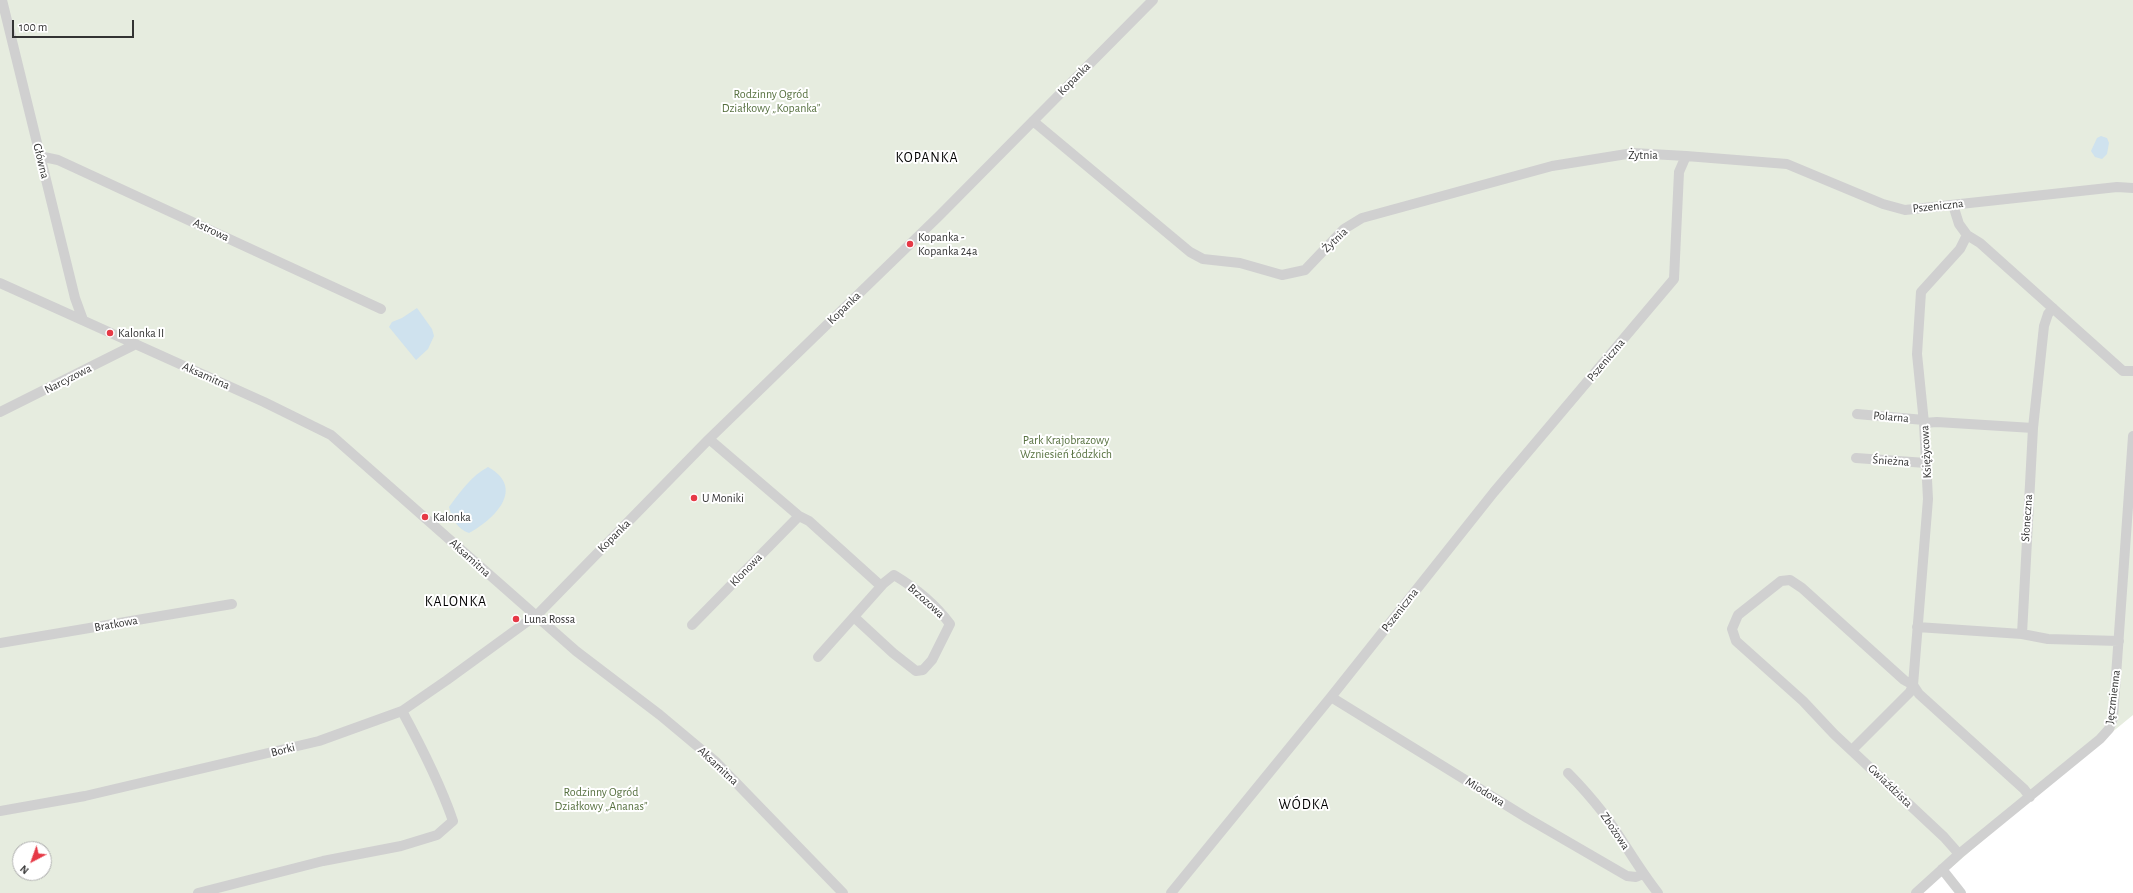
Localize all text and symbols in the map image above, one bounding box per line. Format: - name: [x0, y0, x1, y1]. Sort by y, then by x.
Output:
- scale bar: [14, 12, 136, 38]
- text: 100 m: [19, 21, 47, 33]
- street label: Kopanka: [1055, 60, 1093, 98]
- park label: Rodzinny Ogród Działkowy „Kopanka”: [722, 87, 820, 115]
- street label: Główna: [30, 142, 52, 180]
- street label: Żytnia: [1628, 148, 1658, 162]
- district label: KOPANKA: [895, 150, 959, 166]
- street label: Pszeniczna: [1912, 196, 1964, 216]
- street label: Astrowa: [191, 215, 231, 245]
- street label: Żytnia: [1319, 225, 1351, 255]
- place label: Kopanka - Kopanka 24a: [918, 230, 977, 258]
- marker: Kopanka - Kopanka 24a: [905, 239, 915, 249]
- street label: Kopanka: [824, 289, 864, 327]
- place label: Kalonka II: [118, 326, 164, 340]
- marker: Kalonka II: [105, 328, 115, 338]
- street label: Pszeniczna: [1584, 336, 1628, 384]
- street label: Aksamitna: [180, 359, 232, 393]
- street label: Narcyzowa: [42, 361, 94, 397]
- street label: Polarna: [1873, 408, 1909, 426]
- street label: Księżycowa: [1917, 425, 1935, 479]
- park label: Park Krajobrazowy Wzniesień Łódzkich: [1020, 433, 1112, 461]
- street label: Śnieżna: [1872, 453, 1910, 469]
- place label: U Moniki: [702, 491, 744, 505]
- marker: U Moniki: [689, 493, 699, 503]
- street label: Słoneczna: [2018, 494, 2036, 542]
- place label: Kalonka: [433, 510, 471, 524]
- marker: Kalonka: [420, 512, 430, 522]
- street label: Kopanka: [595, 517, 633, 555]
- street label: Aksamitna: [446, 536, 494, 580]
- street label: Klonowa: [727, 550, 765, 590]
- street label: Brzozowa: [905, 581, 947, 621]
- street label: Pszeniczna: [1379, 585, 1421, 635]
- district label: KALONKA: [425, 594, 487, 610]
- place label: Luna Rossa: [524, 612, 575, 626]
- street label: Bratkowa: [93, 613, 139, 635]
- marker: Luna Rossa: [511, 614, 521, 624]
- street label: Jęczmienna: [2103, 669, 2123, 725]
- street label: Borki: [269, 740, 297, 760]
- street label: Aksamitna: [695, 744, 741, 788]
- street label: Gwiaździsta: [1865, 761, 1915, 811]
- street label: Miodowa: [1463, 774, 1507, 810]
- park label: Rodzinny Ogród Działkowy „Ananas”: [555, 785, 647, 813]
- district label: WÓDKA: [1279, 797, 1329, 813]
- street label: Zbożowa: [1597, 809, 1633, 853]
- north arrow: [12, 841, 52, 881]
- text: N: [18, 863, 31, 876]

